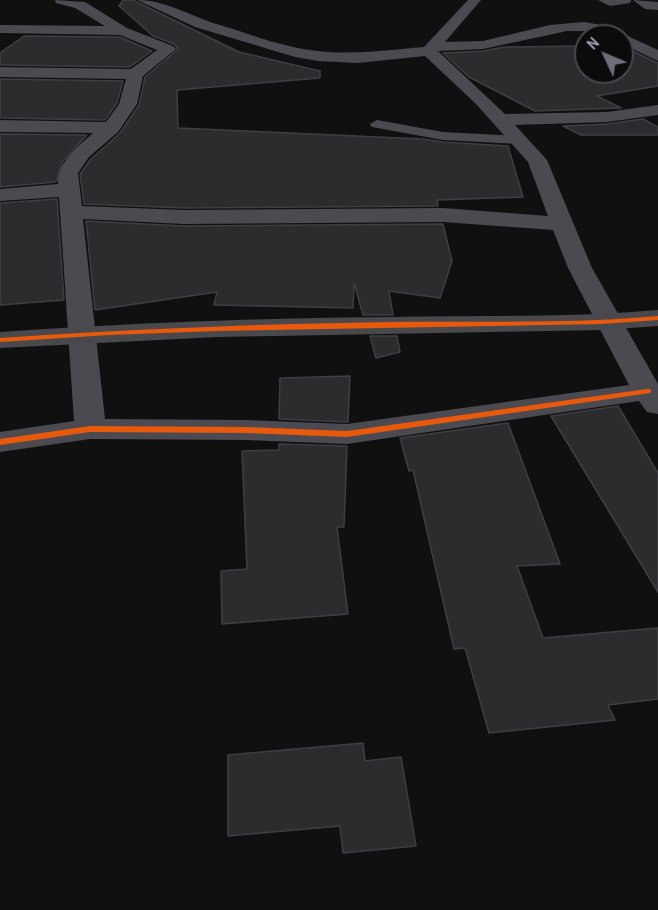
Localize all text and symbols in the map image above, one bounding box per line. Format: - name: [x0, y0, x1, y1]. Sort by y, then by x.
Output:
- north arrow: [574, 24, 634, 84]
- text: N: [581, 32, 604, 54]

